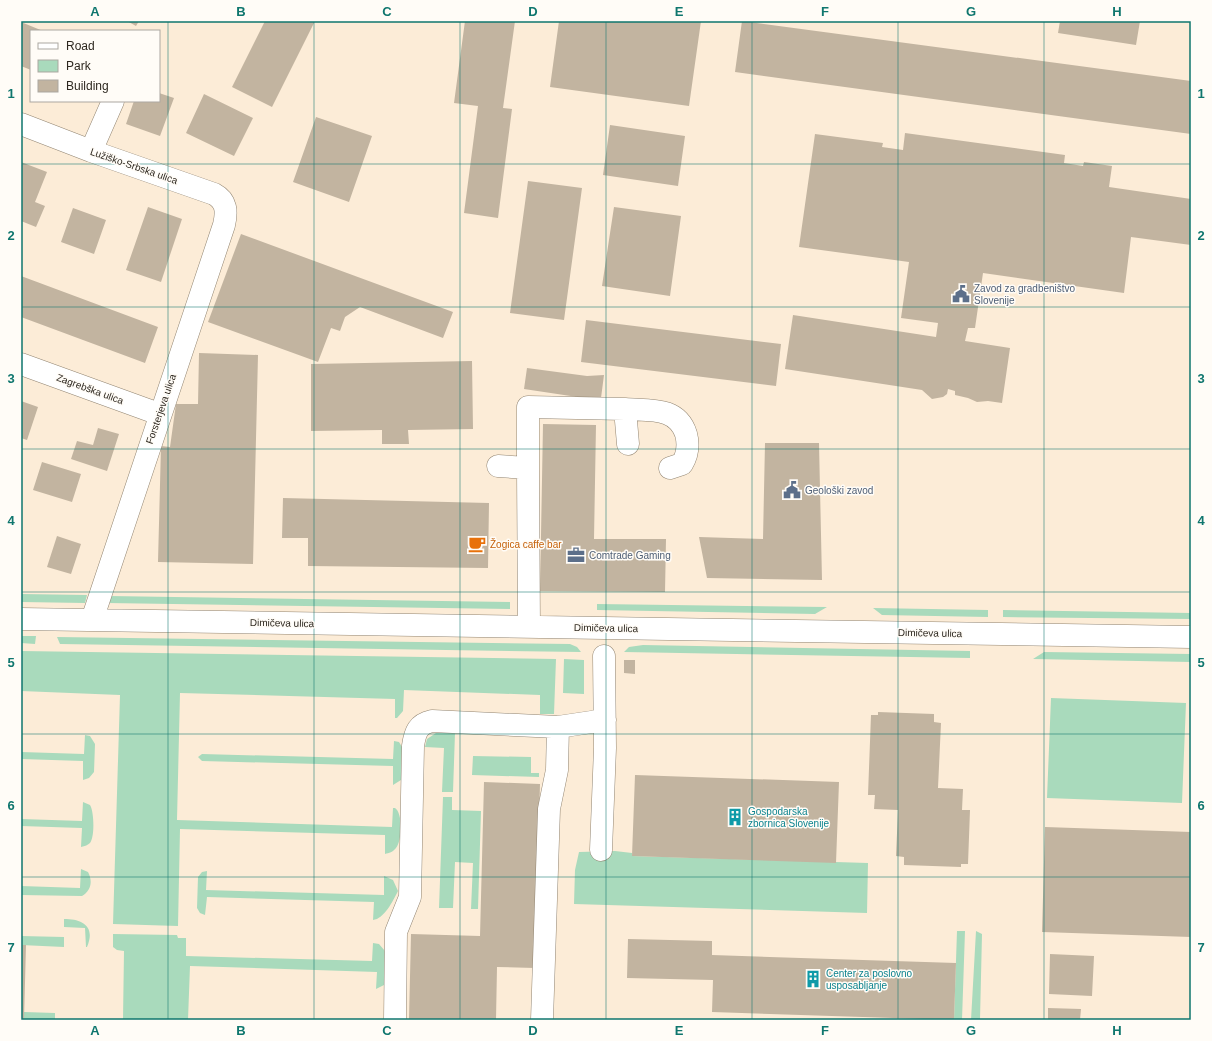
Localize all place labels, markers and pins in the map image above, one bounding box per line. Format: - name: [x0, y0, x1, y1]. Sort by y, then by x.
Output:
- place label: Zavod za gradbeništvo Slovenije: [974, 283, 1076, 306]
- public building icon: Zavod za gradbeništvo Slovenije: [951, 284, 971, 304]
- public building icon: Geološki zavod: [782, 480, 802, 500]
- place label: Geološki zavod: [805, 485, 873, 496]
- cafe icon: Žogica caffe bar: [467, 534, 487, 554]
- place label: Žogica caffe bar: [490, 538, 562, 550]
- office icon: Comtrade Gaming: [566, 545, 586, 565]
- place label: Comtrade Gaming: [589, 550, 671, 561]
- place label: Gospodarska zbornica Slovenije: [748, 806, 830, 829]
- building icon: Gospodarska zbornica Slovenije: [725, 807, 745, 827]
- place label: Center za poslovno usposabljanje: [826, 968, 913, 991]
- building icon: Center za poslovno usposabljanje: [803, 969, 823, 989]

